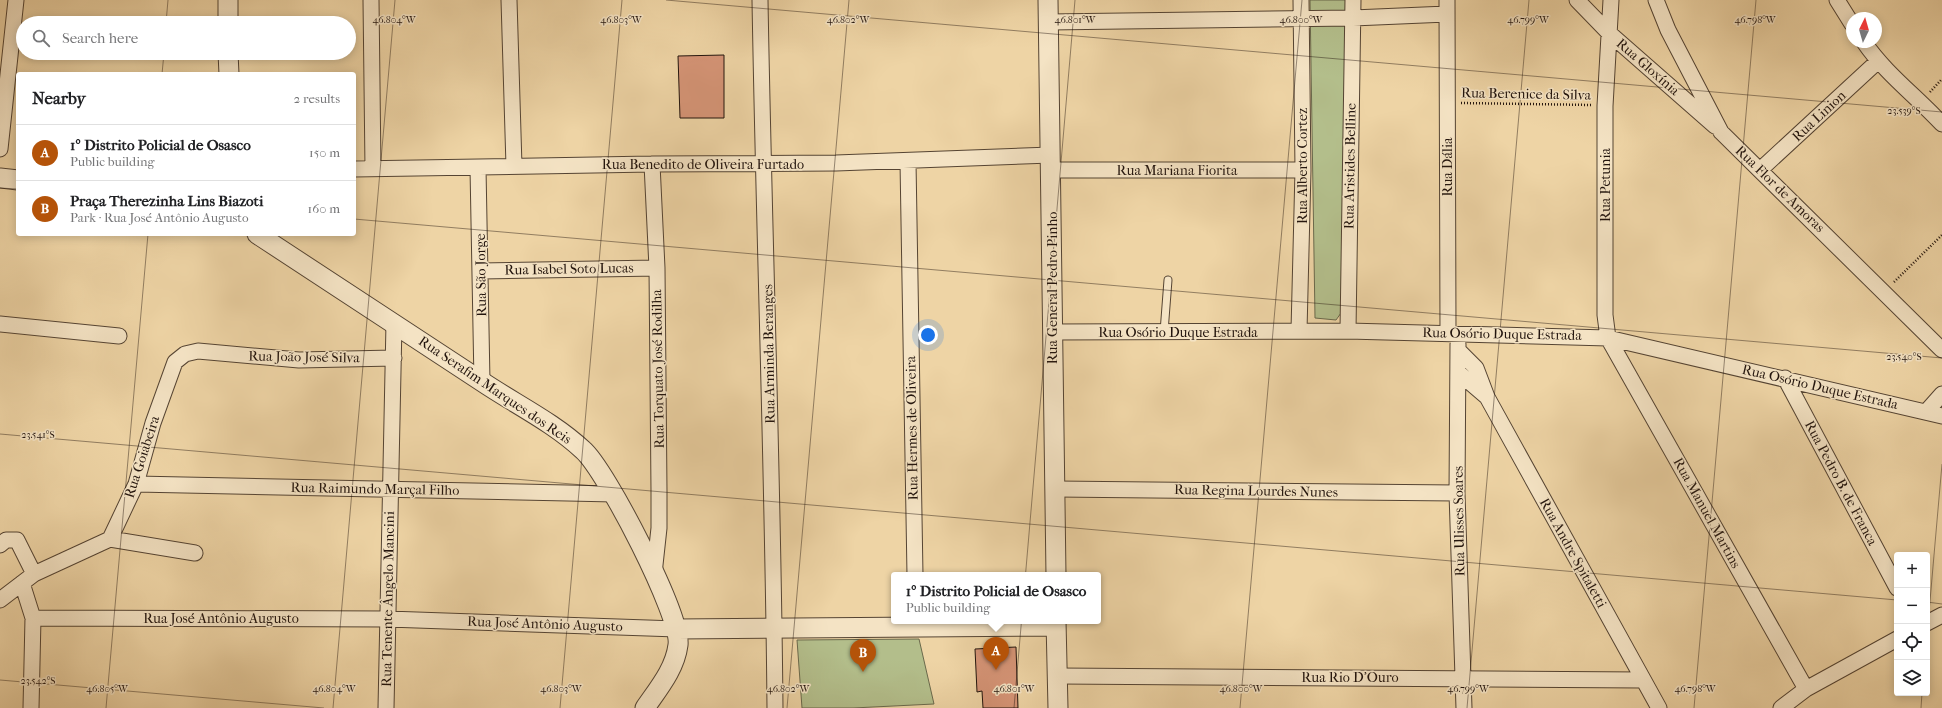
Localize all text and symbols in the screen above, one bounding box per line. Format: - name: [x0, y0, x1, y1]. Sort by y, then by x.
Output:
- north arrow: [1846, 12, 1882, 48]
- text: 46.804°W: [372, 14, 417, 26]
- text: 46.803°W: [600, 14, 643, 26]
- text: 46.802°W: [827, 14, 870, 26]
- text: 46.801°W: [1055, 14, 1097, 26]
- text: 46.800°W: [1280, 14, 1324, 26]
- text: 46.799°W: [1507, 14, 1550, 26]
- text: 46.798°W: [1734, 14, 1777, 26]
- search box: [16, 16, 356, 60]
- icon: search: [30, 27, 52, 49]
- text: Search here: [62, 29, 138, 47]
- street label: Rua Gloxínia: [1613, 35, 1683, 99]
- street label: Rua Berenice da Silva: [1461, 84, 1592, 104]
- street label: Rua Linion: [1789, 87, 1849, 145]
- text: Nearby: [32, 88, 86, 108]
- text: 2 results: [294, 91, 340, 106]
- street label: Rua Aristides Belline: [1340, 103, 1360, 229]
- text: 23.539°S: [1887, 105, 1921, 117]
- street label: Rua Alberto Cortez: [1294, 108, 1311, 224]
- text: 1º Distrito Policial de Osasco: [70, 136, 251, 154]
- street label: Rua Dália: [1439, 137, 1456, 196]
- street label: Rua Flor de Amoras: [1732, 142, 1828, 236]
- text: A: [41, 145, 49, 160]
- text: 150 m: [309, 145, 340, 160]
- street label: Rua Petunia: [1597, 147, 1614, 222]
- text: Public building: [70, 154, 155, 169]
- street label: Rua Benedito de Oliveira Furtado: [602, 156, 804, 173]
- street label: Rua Mariana Fiorita: [1117, 162, 1238, 179]
- text: Praça Therezinha Lins Biazoti: [70, 192, 263, 210]
- text: B: [41, 201, 49, 216]
- text: 160 m: [308, 201, 340, 216]
- text: Park · Rua José Antônio Augusto: [70, 210, 249, 225]
- street label: Rua General Pedro Pinho: [1044, 212, 1061, 364]
- street label: Rua São Jorge: [472, 233, 490, 317]
- street label: Rua Isabel Soto Lucas: [504, 259, 634, 279]
- street label: Rua Arminda Beranges: [759, 284, 779, 424]
- street label: Rua Torquato José Rodilha: [648, 289, 668, 449]
- street label: Rua Osório Duque Estrada: [1098, 324, 1258, 341]
- street label: Rua Osório Duque Estrada: [1422, 324, 1582, 344]
- your location: [918, 325, 938, 345]
- street label: Rua Serafim Marques dos Reis: [415, 332, 575, 448]
- street label: Rua João José Silva: [248, 348, 360, 366]
- text: 23.540°S: [1886, 351, 1922, 363]
- street label: Rua Hermes de Oliveira: [902, 355, 922, 500]
- street label: Rua Osório Duque Estrada: [1740, 361, 1900, 413]
- street label: Rua Goiabeira: [121, 413, 163, 500]
- street label: Rua Pedro B. de Franca: [1801, 418, 1881, 549]
- text: 23.541°S: [21, 429, 55, 441]
- street label: Rua Manuel Martins: [1670, 455, 1744, 571]
- street label: Rua Ulisses Soares: [1450, 466, 1468, 576]
- street label: Rua Raimundo Marçal Filho: [291, 479, 459, 499]
- street label: Rua Regina Lourdes Nunes: [1174, 481, 1338, 501]
- street label: Rua Andre Spitaletti: [1536, 495, 1610, 611]
- street label: Rua Tenente Ângelo Mancini: [377, 511, 398, 687]
- map controls: [1894, 552, 1930, 696]
- button: +: [1894, 552, 1930, 588]
- popup: [891, 572, 1101, 624]
- text: 1º Distrito Policial de Osasco: [906, 582, 1086, 600]
- button: −: [1894, 588, 1930, 624]
- text: Public building: [906, 600, 990, 615]
- street label: Rua José Antônio Augusto: [143, 610, 299, 627]
- street label: Rua José Antônio Augusto: [467, 613, 623, 635]
- button: locate: [1894, 624, 1930, 660]
- pin: A: [983, 637, 1009, 670]
- pin: B: [850, 639, 876, 672]
- button: layers: [1894, 660, 1930, 696]
- street label: Rua Rio D'Ouro: [1301, 669, 1399, 686]
- text: 23.542°S: [21, 675, 55, 687]
- text: 46.805°W: [86, 683, 129, 695]
- text: 46.804°W: [312, 683, 357, 695]
- text: 46.803°W: [540, 683, 583, 695]
- text: 46.802°W: [767, 683, 810, 695]
- text: 46.801°W: [994, 683, 1036, 695]
- text: 46.800°W: [1220, 683, 1264, 695]
- text: 46.799°W: [1447, 683, 1490, 695]
- text: 46.798°W: [1674, 683, 1717, 695]

